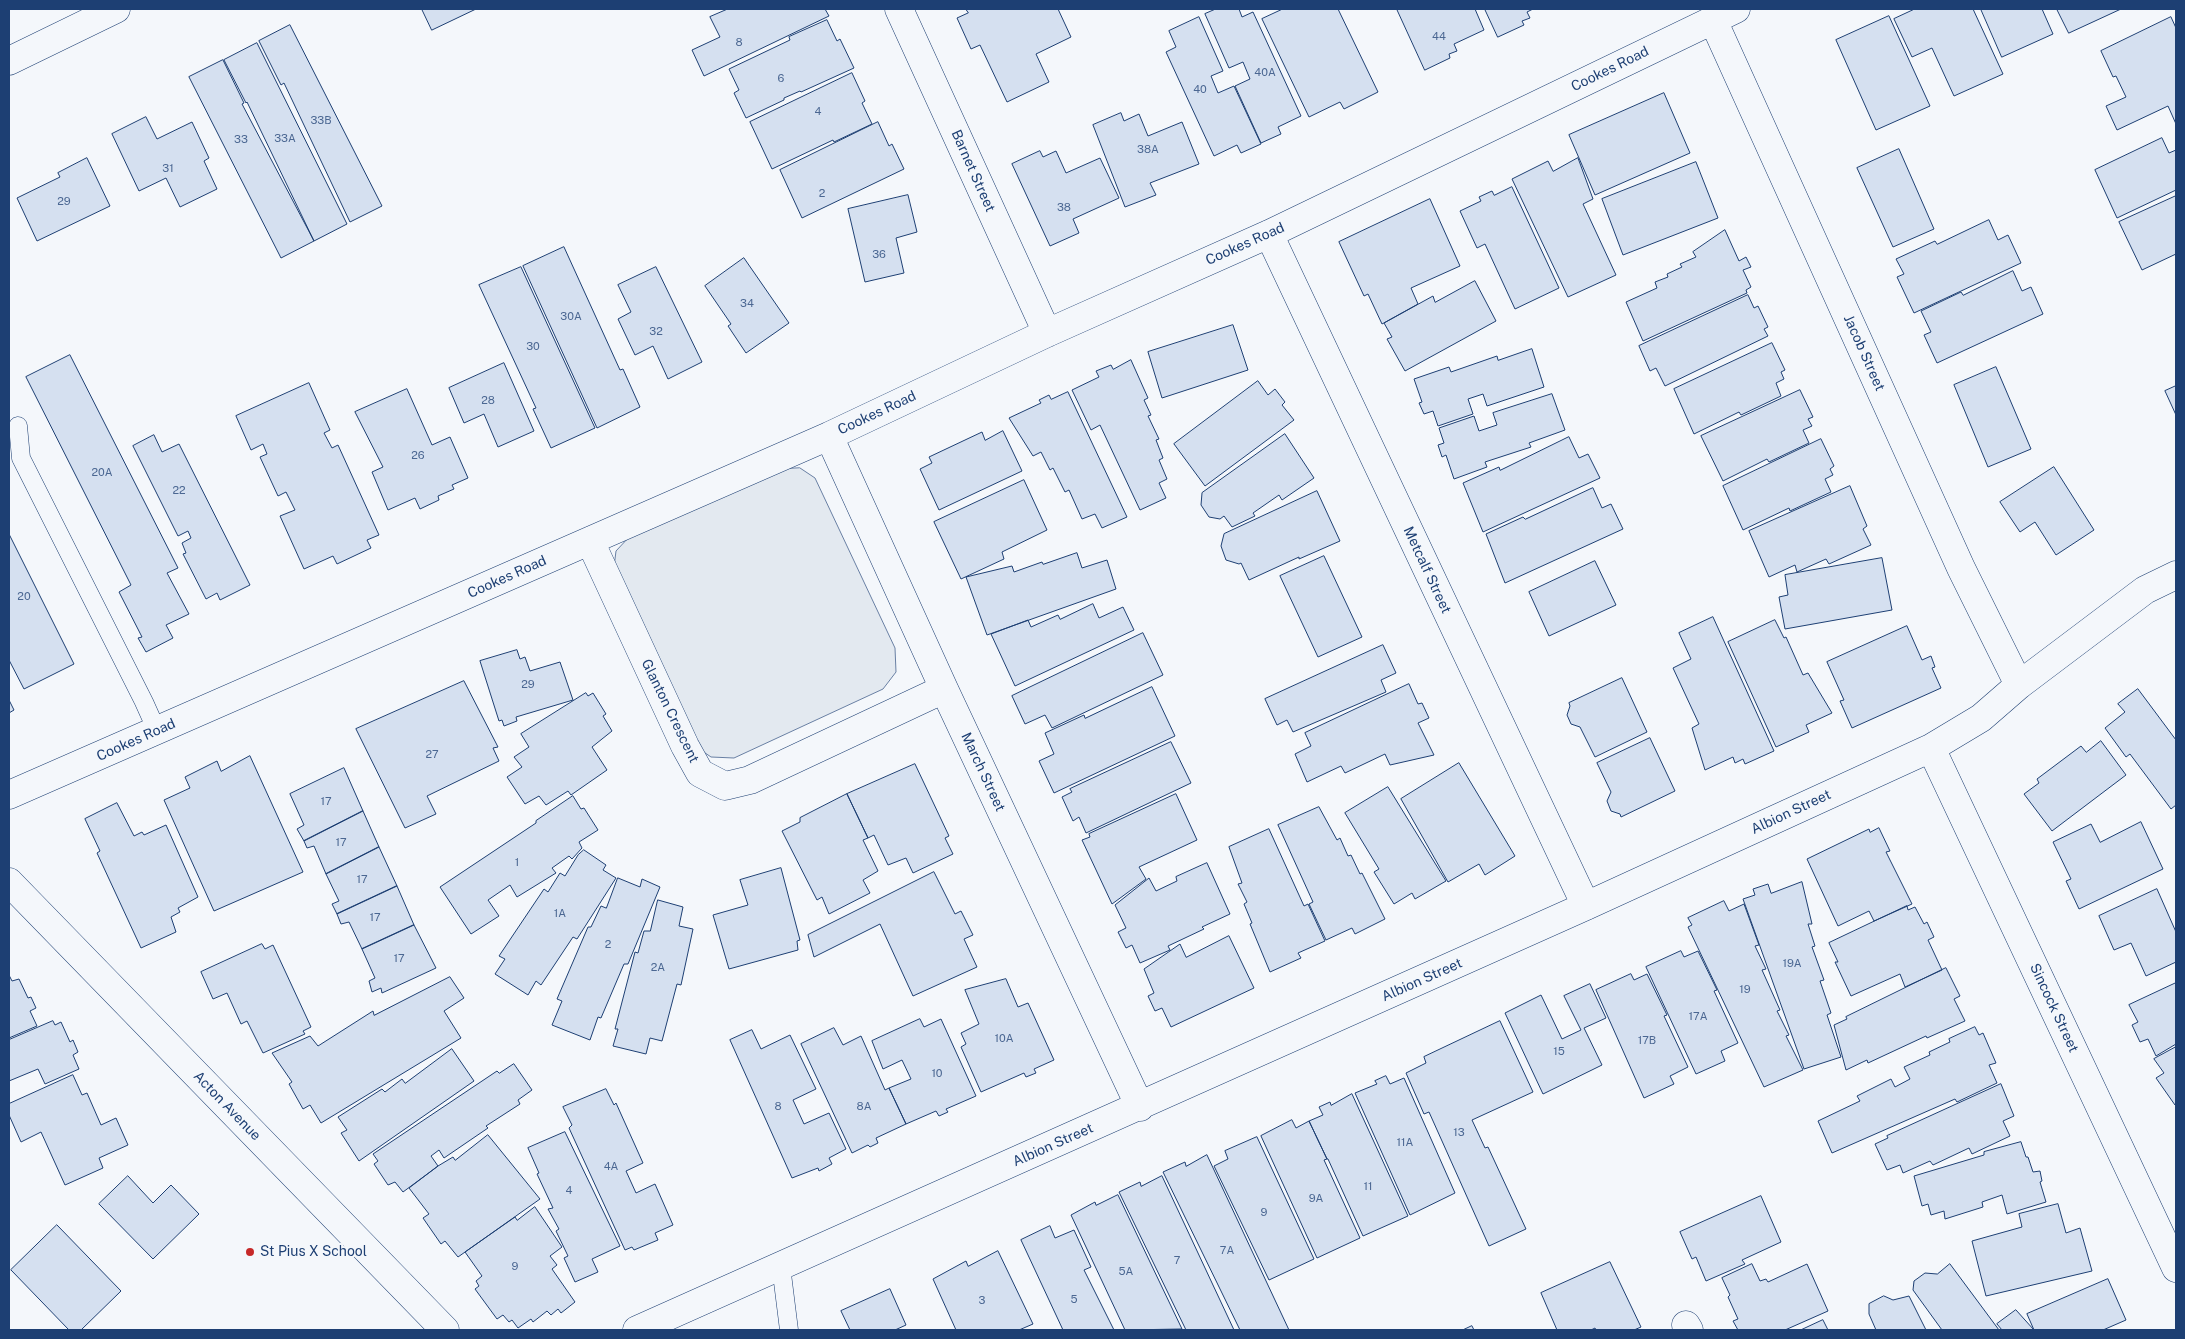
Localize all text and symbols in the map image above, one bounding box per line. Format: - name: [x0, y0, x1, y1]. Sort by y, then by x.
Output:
- house number: 44: [1432, 30, 1446, 44]
- house number: 8: [735, 36, 743, 50]
- street label: Cookes Road: [1568, 43, 1652, 95]
- house number: 40A: [1254, 66, 1276, 80]
- house number: 6: [778, 72, 784, 86]
- house number: 40: [1193, 83, 1207, 97]
- house number: 4: [815, 105, 821, 119]
- house number: 33B: [310, 114, 332, 128]
- street label: Barnet Street: [947, 127, 999, 215]
- house number: 33A: [274, 132, 296, 146]
- house number: 33: [234, 133, 248, 147]
- house number: 38A: [1137, 143, 1159, 157]
- house number: 31: [162, 162, 174, 176]
- house number: 2: [819, 187, 825, 201]
- house number: 29: [57, 195, 71, 209]
- house number: 38: [1057, 201, 1071, 215]
- street label: Cookes Road: [1203, 219, 1287, 269]
- house number: 36: [872, 248, 886, 262]
- house number: 34: [740, 297, 754, 311]
- house number: 30A: [560, 310, 582, 324]
- street label: Jacob Street: [1840, 312, 1888, 394]
- house number: 32: [649, 325, 663, 339]
- house number: 30: [526, 340, 540, 354]
- street label: Cookes Road: [835, 388, 919, 438]
- house number: 28: [481, 394, 495, 408]
- house number: 26: [411, 449, 425, 463]
- house number: 20A: [91, 466, 113, 480]
- house number: 22: [172, 484, 186, 498]
- street label: Metcalf Street: [1399, 524, 1455, 616]
- street label: Cookes Road: [465, 552, 549, 602]
- house number: 20: [17, 590, 31, 604]
- street label: Glanton Crescent: [638, 656, 702, 766]
- house number: 29: [521, 678, 535, 692]
- street label: Cookes Road: [94, 715, 178, 765]
- street label: March Street: [957, 730, 1009, 814]
- house number: 27: [425, 748, 439, 762]
- street label: Albion Street: [1748, 786, 1834, 838]
- house number: 17: [320, 795, 332, 809]
- house number: 17: [335, 836, 347, 850]
- house number: 1: [515, 856, 519, 870]
- house number: 17: [356, 873, 368, 887]
- house number: 1A: [554, 907, 566, 921]
- house number: 17: [369, 911, 381, 925]
- house number: 2: [605, 938, 611, 952]
- house number: 17: [393, 952, 405, 966]
- street label: Albion Street: [1379, 955, 1465, 1005]
- house number: 19A: [1782, 957, 1802, 971]
- house number: 2A: [651, 961, 665, 975]
- street label: Sincock Street: [2026, 961, 2082, 1055]
- house number: 19: [1739, 983, 1751, 997]
- house number: 17A: [1689, 1010, 1707, 1024]
- house number: 10A: [994, 1032, 1014, 1046]
- house number: 17B: [1638, 1034, 1656, 1048]
- house number: 15: [1553, 1045, 1565, 1059]
- house number: 10: [931, 1067, 943, 1081]
- street label: Acton Avenue: [190, 1068, 264, 1144]
- house number: 8: [774, 1100, 782, 1114]
- house number: 8A: [857, 1100, 871, 1114]
- street label: Albion Street: [1010, 1120, 1096, 1170]
- house number: 13: [1453, 1126, 1465, 1140]
- house number: 11A: [1397, 1136, 1413, 1150]
- house number: 4A: [604, 1160, 618, 1174]
- house number: 11: [1364, 1180, 1372, 1194]
- house number: 4: [566, 1184, 572, 1198]
- house number: 9A: [1309, 1192, 1323, 1206]
- house number: 9: [1261, 1206, 1267, 1220]
- place label: St Pius X School: [260, 1244, 367, 1260]
- house number: 7A: [1220, 1244, 1234, 1258]
- marker: St Pius X School: [244, 1246, 256, 1258]
- house number: 7: [1174, 1254, 1180, 1268]
- house number: 9: [512, 1260, 518, 1274]
- house number: 5A: [1119, 1265, 1133, 1279]
- house number: 5: [1070, 1293, 1078, 1307]
- house number: 3: [979, 1294, 985, 1308]

